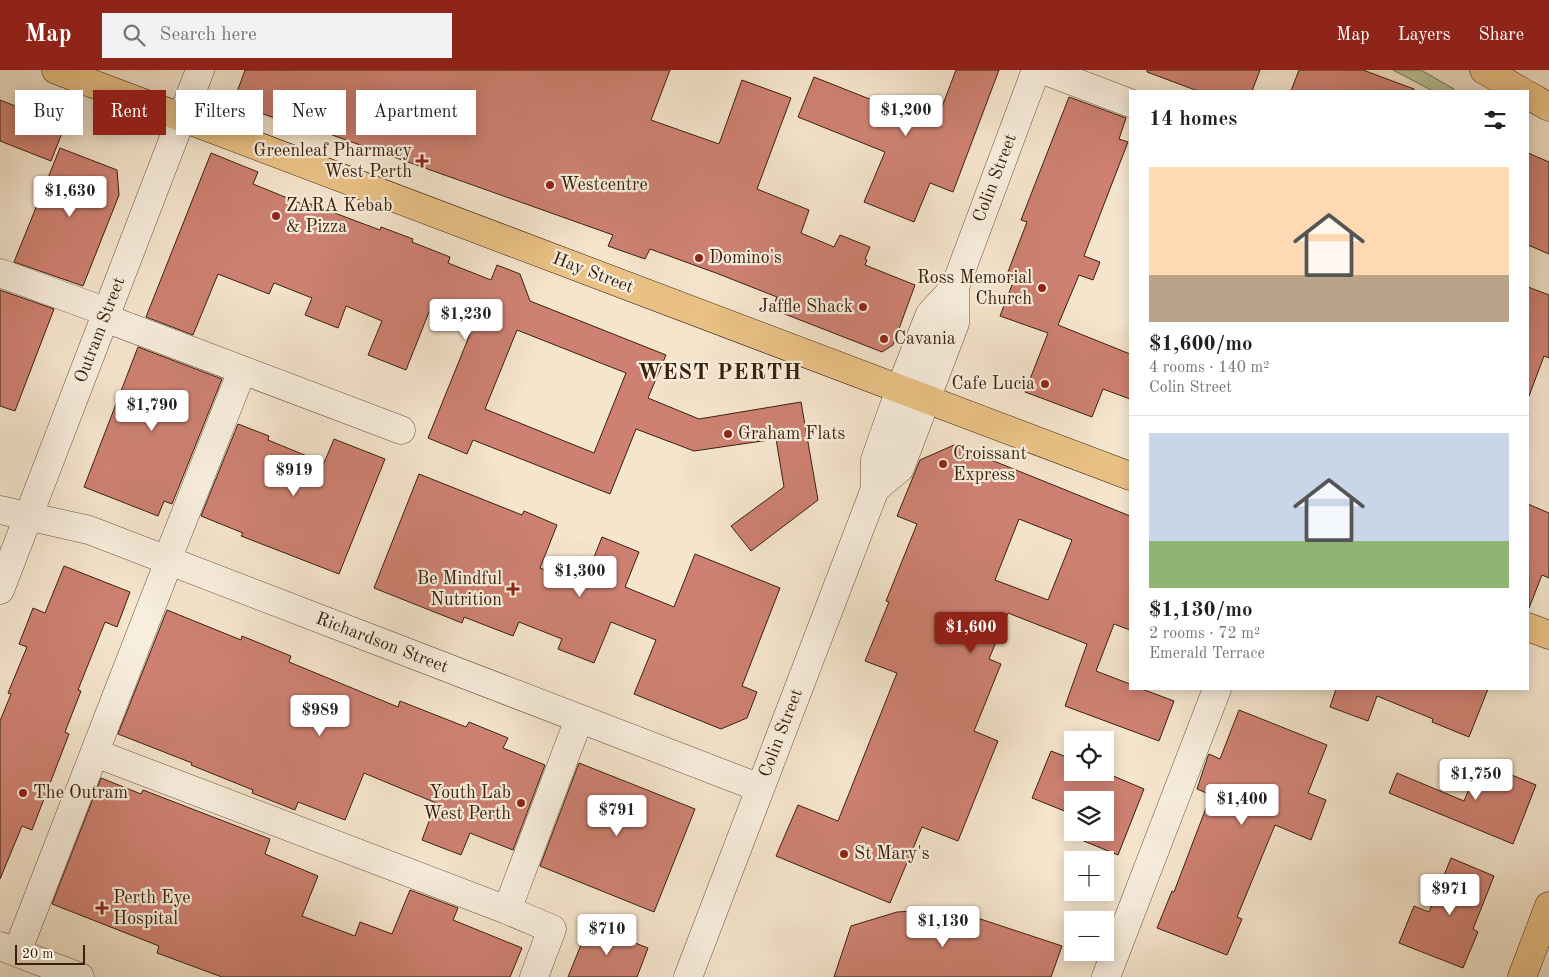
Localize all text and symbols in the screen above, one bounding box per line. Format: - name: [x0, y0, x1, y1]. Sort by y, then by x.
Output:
- search box: [102, 13, 452, 58]
- icon: search: [120, 21, 148, 49]
- text: Map: [25, 23, 72, 47]
- text: Search here: [160, 26, 257, 45]
- text: Map: [1336, 26, 1370, 44]
- text: Layers: [1398, 26, 1450, 44]
- text: Share: [1478, 26, 1524, 44]
- chip: Buy: [15, 90, 83, 135]
- chip: Rent: [93, 90, 166, 135]
- chip: Filters: [176, 90, 263, 135]
- chip: New: [273, 90, 346, 135]
- chip: Apartment: [356, 90, 476, 135]
- pin: $1,200: [865, 94, 947, 137]
- text: $1,200: [881, 103, 931, 119]
- icon: filters: [1481, 106, 1509, 134]
- text: 14 homes: [1149, 109, 1237, 130]
- street label: Colin Street: [970, 131, 1020, 225]
- place label: Greenleaf Pharmacy West Perth: [253, 142, 412, 181]
- marker: Greenleaf Pharmacy West Perth: [416, 155, 428, 167]
- pin: $1,630: [29, 176, 111, 218]
- place label: Westcentre: [560, 176, 648, 194]
- marker: Westcentre: [544, 179, 556, 191]
- text: $1,630: [45, 184, 95, 200]
- place label: ZARA Kebab & Pizza: [286, 197, 392, 236]
- icon: home: [1284, 200, 1374, 290]
- marker: ZARA Kebab & Pizza: [270, 210, 282, 222]
- street label: Hay Street: [550, 249, 636, 297]
- place label: Domino's: [709, 249, 782, 267]
- marker: Domino's: [693, 252, 705, 264]
- place label: Ross Memorial Church: [917, 269, 1032, 308]
- street label: Outram Street: [72, 275, 128, 385]
- marker: Ross Memorial Church: [1036, 282, 1048, 294]
- pin: $1,230: [425, 298, 507, 341]
- place label: Jaffle Shack: [759, 298, 853, 316]
- marker: Jaffle Shack: [857, 301, 869, 313]
- text: $1,230: [441, 307, 491, 323]
- place label: Cavania: [894, 330, 956, 348]
- marker: Cavania: [878, 333, 890, 345]
- text: $1,600/mo: [1149, 334, 1253, 355]
- text: 4 rooms · 140 m²: [1149, 360, 1269, 376]
- district label: WEST PERTH: [638, 362, 802, 384]
- place label: Cafe Lucia: [952, 375, 1035, 393]
- marker: Cafe Lucia: [1039, 378, 1051, 390]
- text: Colin Street: [1149, 380, 1232, 396]
- pin: $1,790: [111, 390, 193, 432]
- text: $1,790: [127, 398, 177, 414]
- place label: Graham Flats: [738, 425, 845, 443]
- marker: Graham Flats: [722, 428, 734, 440]
- place label: Croissant Express: [953, 445, 1027, 484]
- pin: $919: [264, 454, 324, 497]
- marker: Croissant Express: [937, 458, 949, 470]
- text: $919: [275, 463, 313, 479]
- icon: home: [1284, 465, 1374, 555]
- pin: $1,300: [539, 556, 621, 598]
- text: $1,300: [555, 564, 605, 580]
- place label: Be Mindful Nutrition: [417, 570, 502, 609]
- marker: Be Mindful Nutrition: [506, 582, 520, 596]
- text: $1,130/mo: [1149, 600, 1253, 621]
- street label: Richardson Street: [313, 609, 451, 677]
- pin: $1,600: [930, 612, 1012, 654]
- text: $1,600: [946, 620, 996, 636]
- text: 2 rooms · 72 m²: [1149, 626, 1260, 642]
- text: Emerald Terrace: [1149, 646, 1265, 662]
- street label: Colin Street: [756, 686, 806, 780]
- pin: $989: [290, 694, 350, 737]
- text: $989: [301, 703, 339, 719]
- map controls: [1064, 731, 1114, 961]
- button: locate: [1064, 731, 1114, 781]
- pin: $1,750: [1435, 758, 1517, 801]
- text: $1,750: [1451, 767, 1501, 783]
- place label: The Outram: [33, 784, 128, 802]
- place label: Youth Lab West Perth: [423, 784, 511, 823]
- pin: $1,400: [1201, 784, 1283, 826]
- marker: The Outram: [17, 787, 29, 799]
- button: layers: [1064, 791, 1114, 841]
- text: $1,400: [1217, 792, 1267, 808]
- pin: $791: [587, 794, 647, 837]
- marker: Youth Lab West Perth: [515, 797, 527, 809]
- text: $791: [598, 803, 636, 819]
- place label: St Mary's: [854, 845, 930, 863]
- marker: St Mary's: [838, 848, 850, 860]
- button: +: [1064, 851, 1114, 901]
- pin: $971: [1420, 874, 1480, 916]
- text: $971: [1431, 882, 1469, 898]
- place label: Perth Eye Hospital: [113, 889, 190, 928]
- marker: Perth Eye Hospital: [95, 901, 109, 915]
- pin: $1,130: [902, 906, 984, 948]
- button: −: [1064, 911, 1114, 961]
- pin: $710: [577, 914, 637, 956]
- text: $1,130: [918, 914, 968, 930]
- text: $710: [588, 922, 626, 938]
- scale bar: [15, 942, 85, 965]
- text: 20 m: [22, 947, 53, 961]

